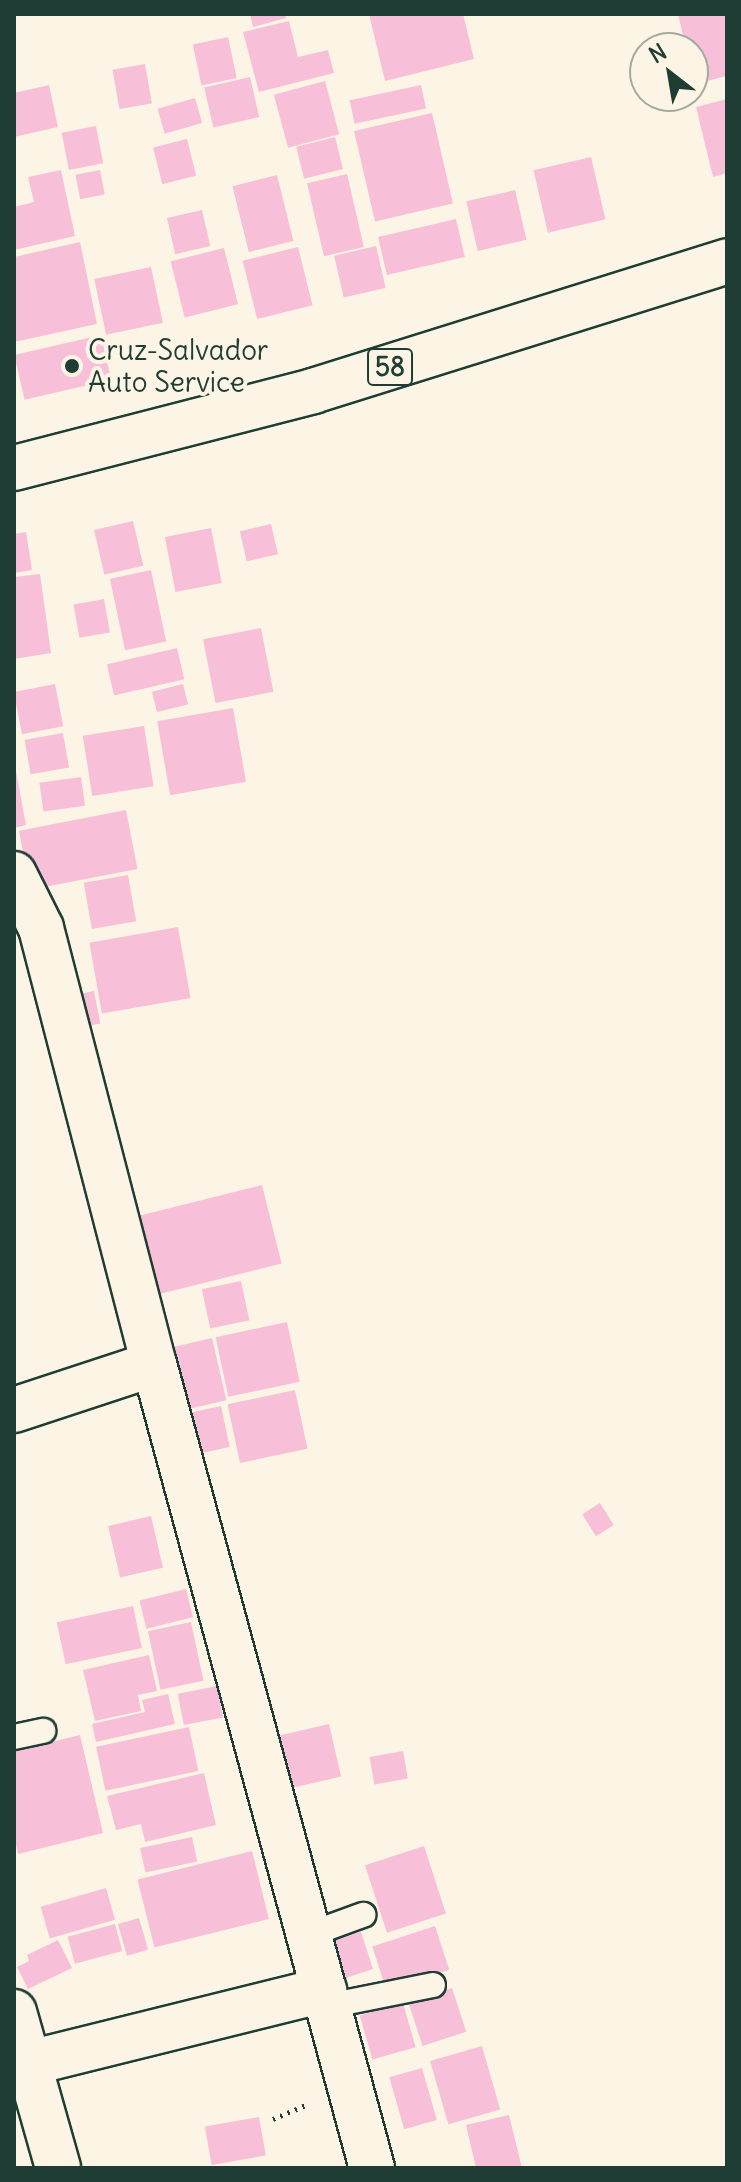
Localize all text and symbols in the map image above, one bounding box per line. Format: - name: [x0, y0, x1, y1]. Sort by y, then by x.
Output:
- north arrow: [629, 32, 709, 112]
- text: N: [644, 37, 671, 69]
- place label: Cruz-Salvador Auto Service: [88, 333, 268, 399]
- road number: 58: [366, 345, 414, 389]
- marker: Cruz-Salvador Auto Service: [63, 357, 81, 375]

